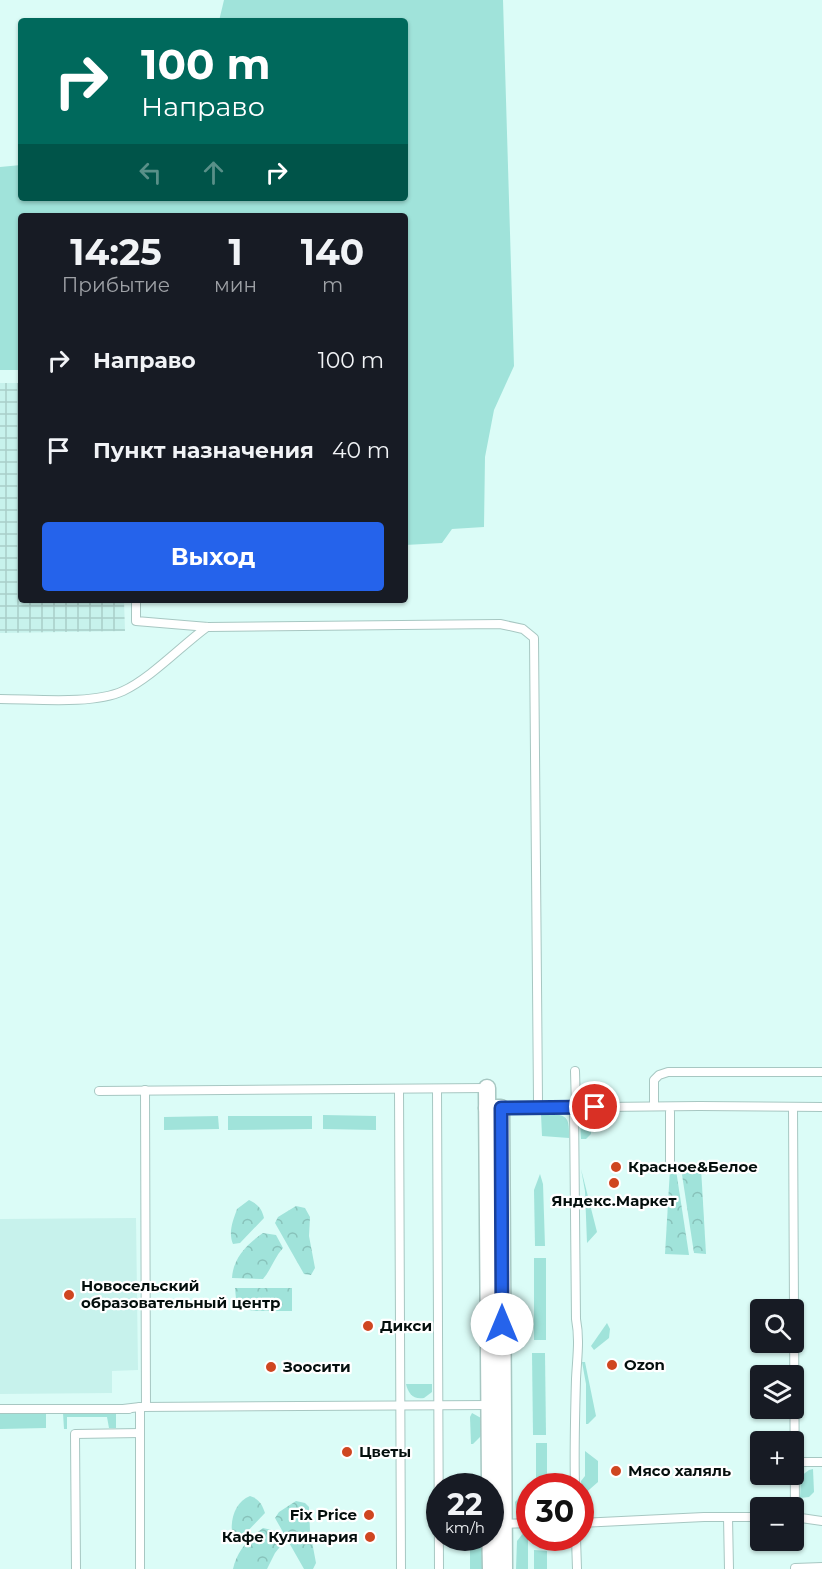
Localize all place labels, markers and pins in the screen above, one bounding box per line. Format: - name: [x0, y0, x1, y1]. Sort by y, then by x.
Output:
- pin: [569, 1081, 620, 1132]
- place label: Красное&Белое: [628, 1157, 758, 1176]
- marker: Красное&Белое: [609, 1160, 623, 1174]
- marker: Яндекс.Маркет: [607, 1176, 621, 1190]
- place label: Яндекс.Маркет: [552, 1191, 676, 1210]
- place label: Новосельский образовательный центр: [81, 1276, 280, 1312]
- marker: Новосельский образовательный центр: [62, 1288, 76, 1302]
- place label: Дикси: [380, 1316, 432, 1335]
- marker: Дикси: [361, 1319, 375, 1333]
- place label: Ozon: [624, 1355, 665, 1374]
- place label: Зоосити: [282, 1357, 351, 1376]
- marker: Ozon: [605, 1358, 619, 1372]
- marker: Зоосити: [264, 1360, 278, 1374]
- place label: Цветы: [359, 1442, 411, 1461]
- marker: Цветы: [340, 1445, 354, 1459]
- place label: Мясо халяль: [628, 1461, 731, 1480]
- marker: Мясо халяль: [609, 1464, 623, 1478]
- place label: Fix Price: [290, 1505, 357, 1524]
- marker: Fix Price: [362, 1508, 376, 1522]
- place label: Кафе Кулинария: [222, 1527, 358, 1546]
- marker: Кафе Кулинария: [363, 1530, 377, 1544]

